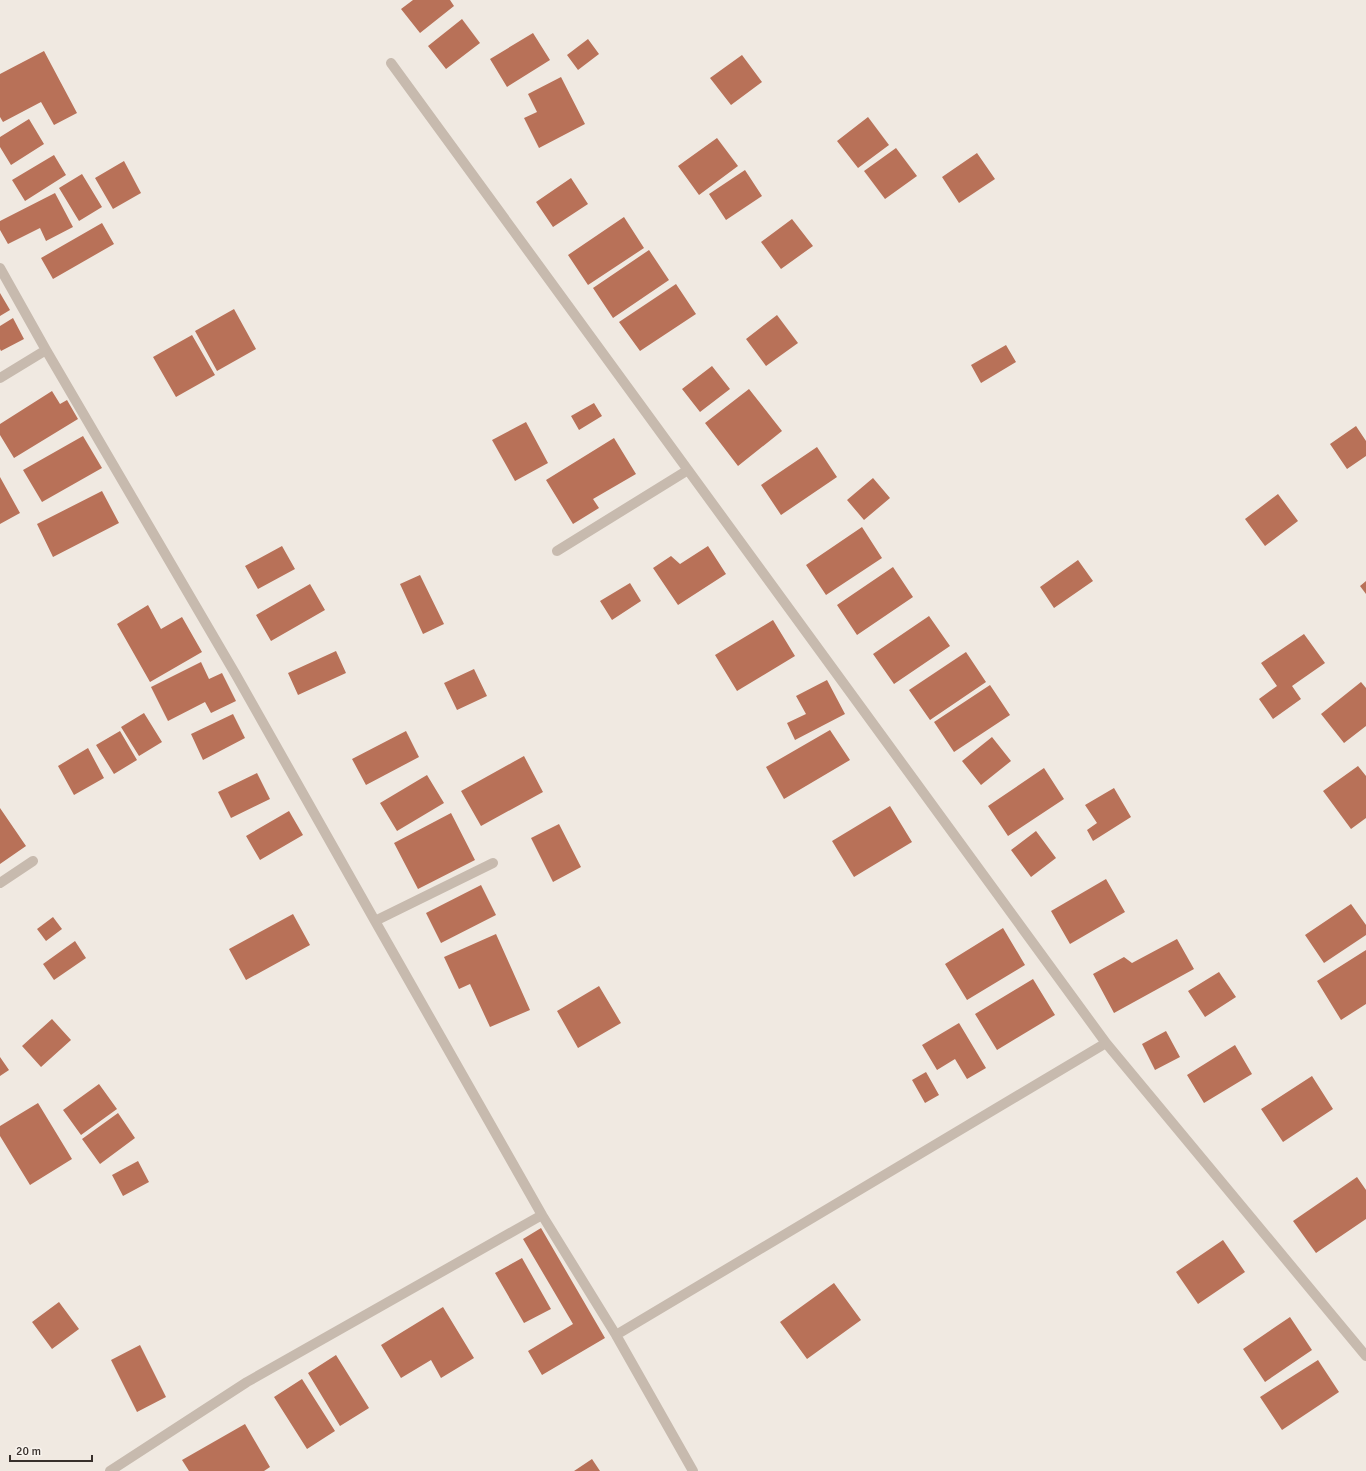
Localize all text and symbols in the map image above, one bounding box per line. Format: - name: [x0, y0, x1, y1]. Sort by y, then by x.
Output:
- scale bar: [10, 1437, 92, 1463]
- text: 20 m: [16, 1444, 41, 1459]

